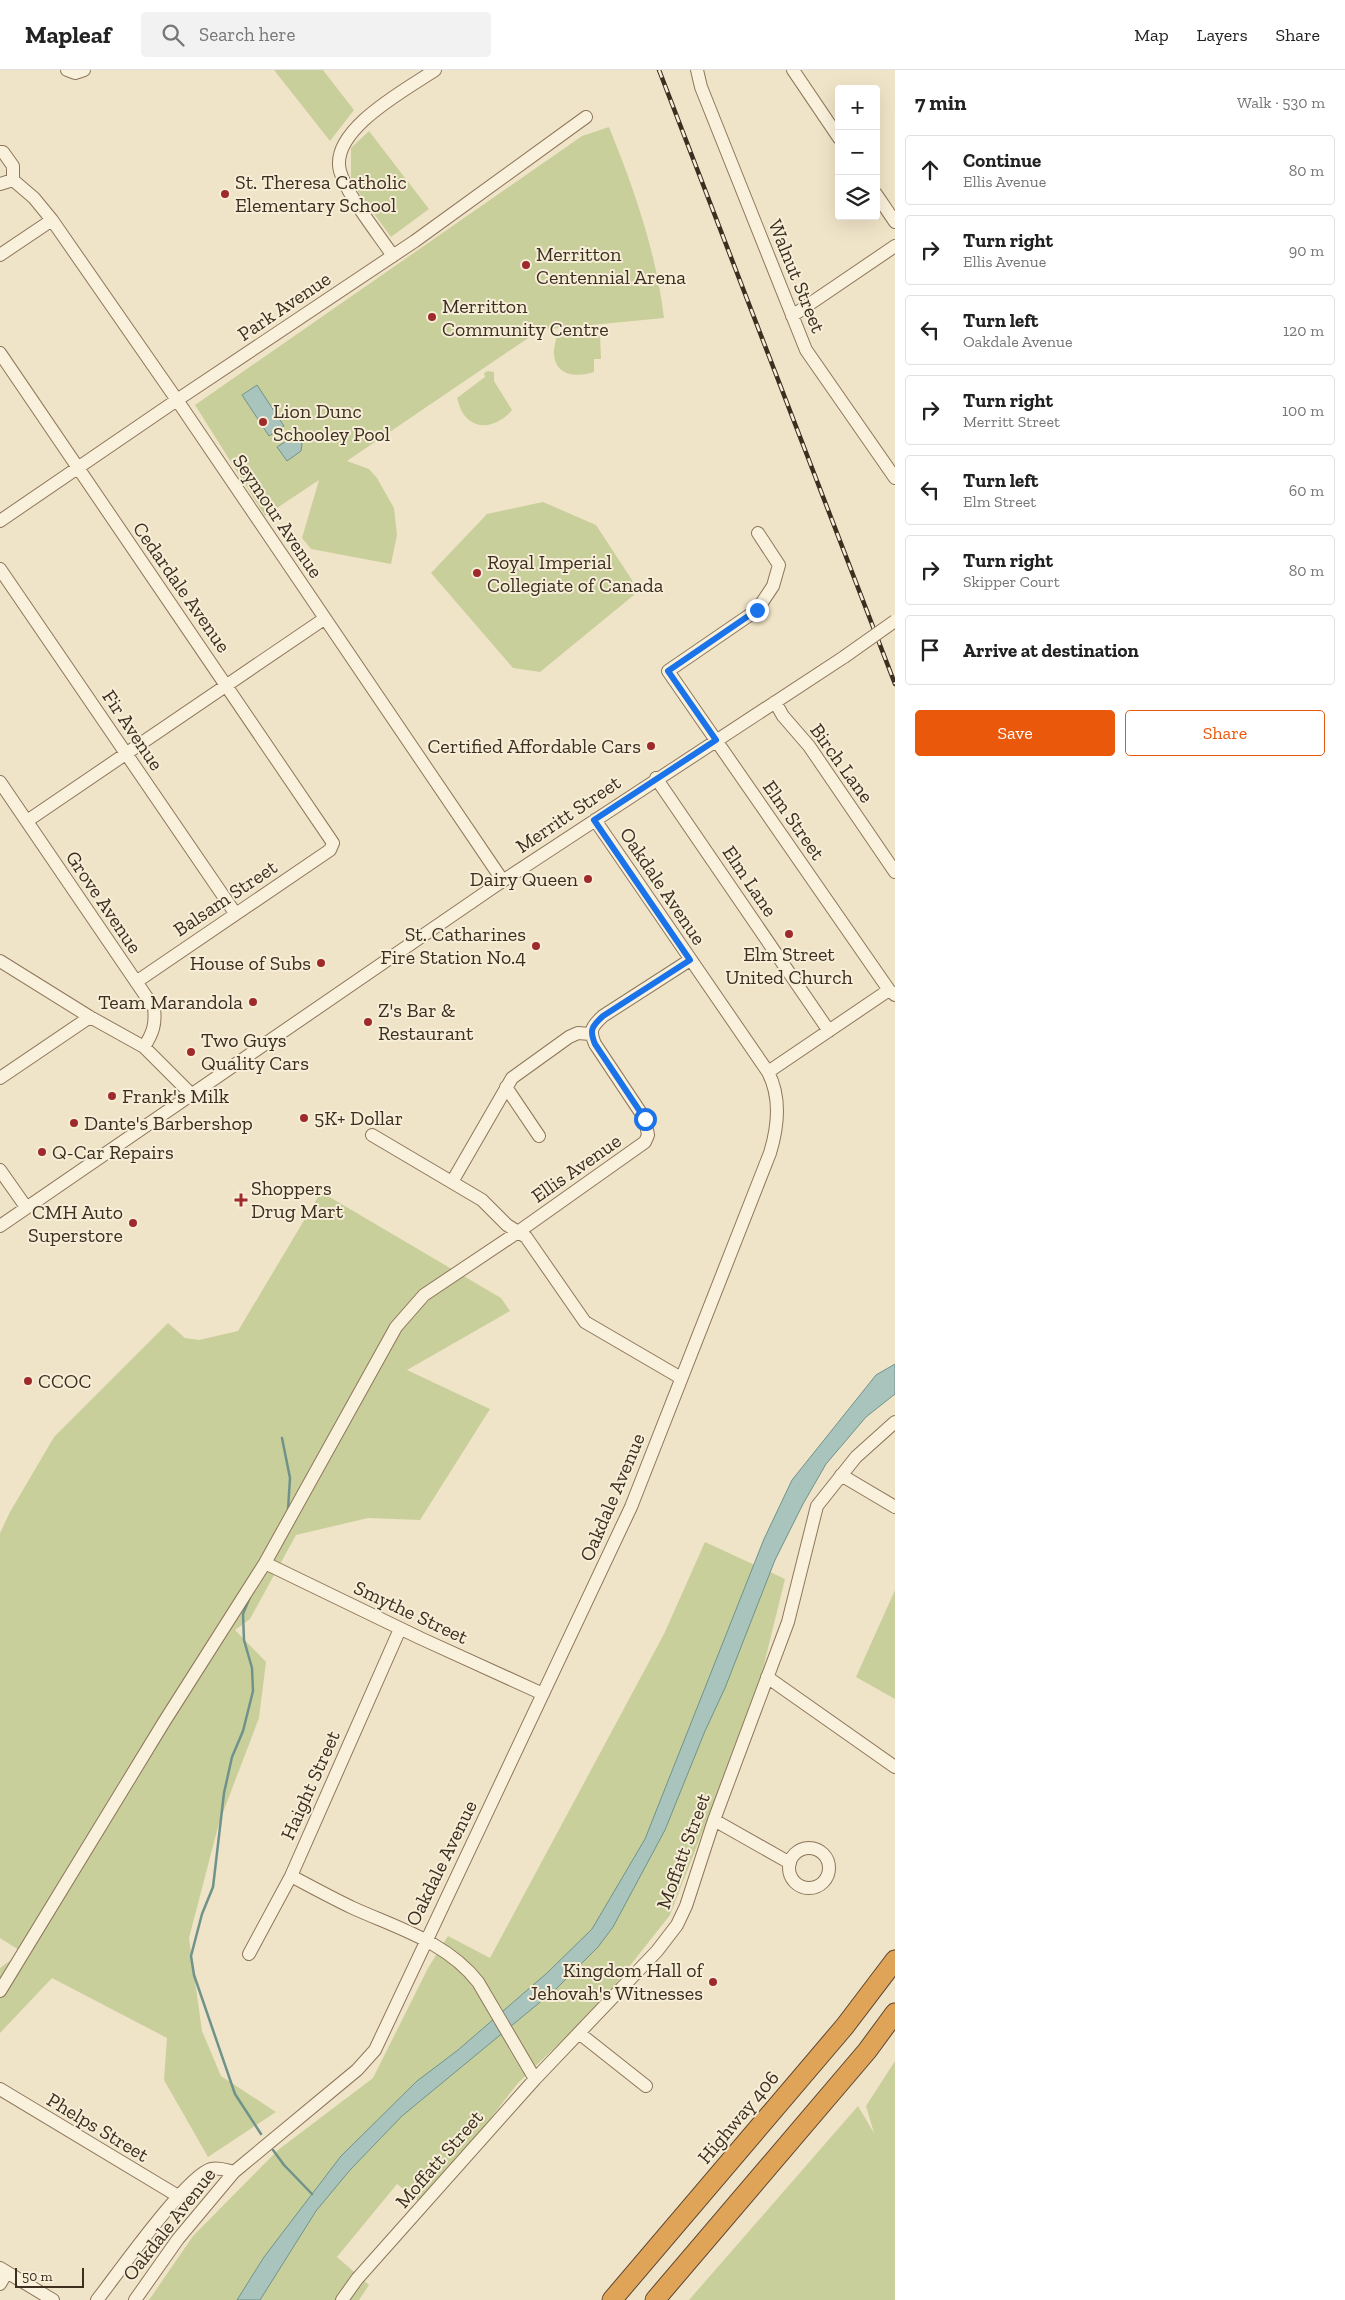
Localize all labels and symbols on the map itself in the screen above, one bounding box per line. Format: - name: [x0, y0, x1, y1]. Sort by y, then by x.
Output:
- place label: St. Theresa Catholic Elementary School: [235, 170, 407, 217]
- marker: St. Theresa Catholic Elementary School: [219, 188, 231, 200]
- street label: Walnut Street: [763, 216, 831, 337]
- place label: Merritton Centennial Arena: [536, 242, 686, 289]
- marker: Merritton Centennial Arena: [520, 259, 532, 271]
- street label: Park Avenue: [233, 266, 335, 346]
- place label: Merritton Community Centre: [442, 294, 609, 341]
- marker: Merritton Community Centre: [426, 311, 438, 323]
- place label: Lion Dunc Schooley Pool: [273, 399, 390, 446]
- marker: Lion Dunc Schooley Pool: [257, 416, 269, 428]
- street label: Seymour Avenue: [228, 450, 328, 582]
- street label: Cedardale Avenue: [128, 517, 236, 657]
- place label: Royal Imperial Collegiate of Canada: [487, 550, 664, 597]
- marker: Royal Imperial Collegiate of Canada: [471, 567, 483, 579]
- route end: [746, 599, 769, 622]
- street label: Fir Avenue: [97, 685, 169, 775]
- street label: Birch Lane: [805, 719, 879, 807]
- place label: Certified Affordable Cars: [427, 734, 641, 758]
- marker: Certified Affordable Cars: [645, 740, 657, 752]
- street label: Merritt Street: [511, 770, 625, 858]
- street label: Elm Street: [758, 776, 830, 865]
- street label: Oakdale Avenue: [615, 823, 711, 949]
- street label: Elm Lane: [718, 841, 782, 921]
- street label: Grove Avenue: [61, 846, 147, 958]
- street label: Balsam Street: [169, 854, 282, 941]
- place label: Dairy Queen: [470, 867, 579, 891]
- marker: Dairy Queen: [582, 873, 594, 885]
- place label: St. Catharines Fire Station No.4: [380, 922, 526, 969]
- marker: Elm Street United Church: [783, 928, 795, 940]
- marker: St. Catharines Fire Station No.4: [530, 940, 542, 952]
- place label: Elm Street United Church: [725, 942, 854, 989]
- place label: House of Subs: [190, 951, 311, 975]
- marker: House of Subs: [315, 957, 327, 969]
- place label: Team Marandola: [98, 990, 243, 1014]
- marker: Team Marandola: [247, 996, 259, 1008]
- place label: Z's Bar & Restaurant: [378, 998, 474, 1045]
- marker: Z's Bar & Restaurant: [362, 1016, 374, 1028]
- place label: Two Guys Quality Cars: [201, 1028, 309, 1075]
- marker: Two Guys Quality Cars: [185, 1046, 197, 1058]
- place label: Frank's Milk: [122, 1084, 230, 1108]
- marker: Frank's Milk: [106, 1090, 118, 1102]
- place label: 5K+ Dollar: [314, 1106, 403, 1130]
- route start: [634, 1108, 657, 1131]
- place label: Dante's Barbershop: [84, 1111, 253, 1135]
- marker: 5K+ Dollar: [298, 1112, 310, 1124]
- marker: Dante's Barbershop: [68, 1117, 80, 1129]
- street label: Ellis Avenue: [526, 1128, 626, 1208]
- place label: Q-Car Repairs: [52, 1140, 174, 1164]
- marker: Q-Car Repairs: [36, 1146, 48, 1158]
- place label: Shoppers Drug Mart: [251, 1176, 344, 1223]
- marker: Shoppers Drug Mart: [235, 1194, 247, 1206]
- place label: CMH Auto Superstore: [28, 1200, 123, 1247]
- marker: CMH Auto Superstore: [127, 1217, 139, 1229]
- place label: CCOC: [38, 1369, 91, 1393]
- marker: CCOC: [22, 1375, 34, 1387]
- street label: Oakdale Avenue: [574, 1429, 650, 1565]
- street label: Smythe Street: [350, 1575, 472, 1649]
- street label: Haight Street: [275, 1726, 345, 1843]
- street label: Moffatt Street: [651, 1789, 715, 1912]
- street label: Oakdale Avenue: [400, 1796, 482, 1930]
- place label: Kingdom Hall of Jehovah's Witnesses: [529, 1958, 705, 2005]
- marker: Kingdom Hall of Jehovah's Witnesses: [707, 1976, 719, 1988]
- street label: Highway 406: [692, 2066, 784, 2168]
- street label: Phelps Street: [43, 2087, 154, 2167]
- street label: Moffatt Street: [390, 2105, 488, 2213]
- street label: Oakdale Avenue: [117, 2163, 221, 2285]
- scale bar: [15, 2265, 84, 2288]

